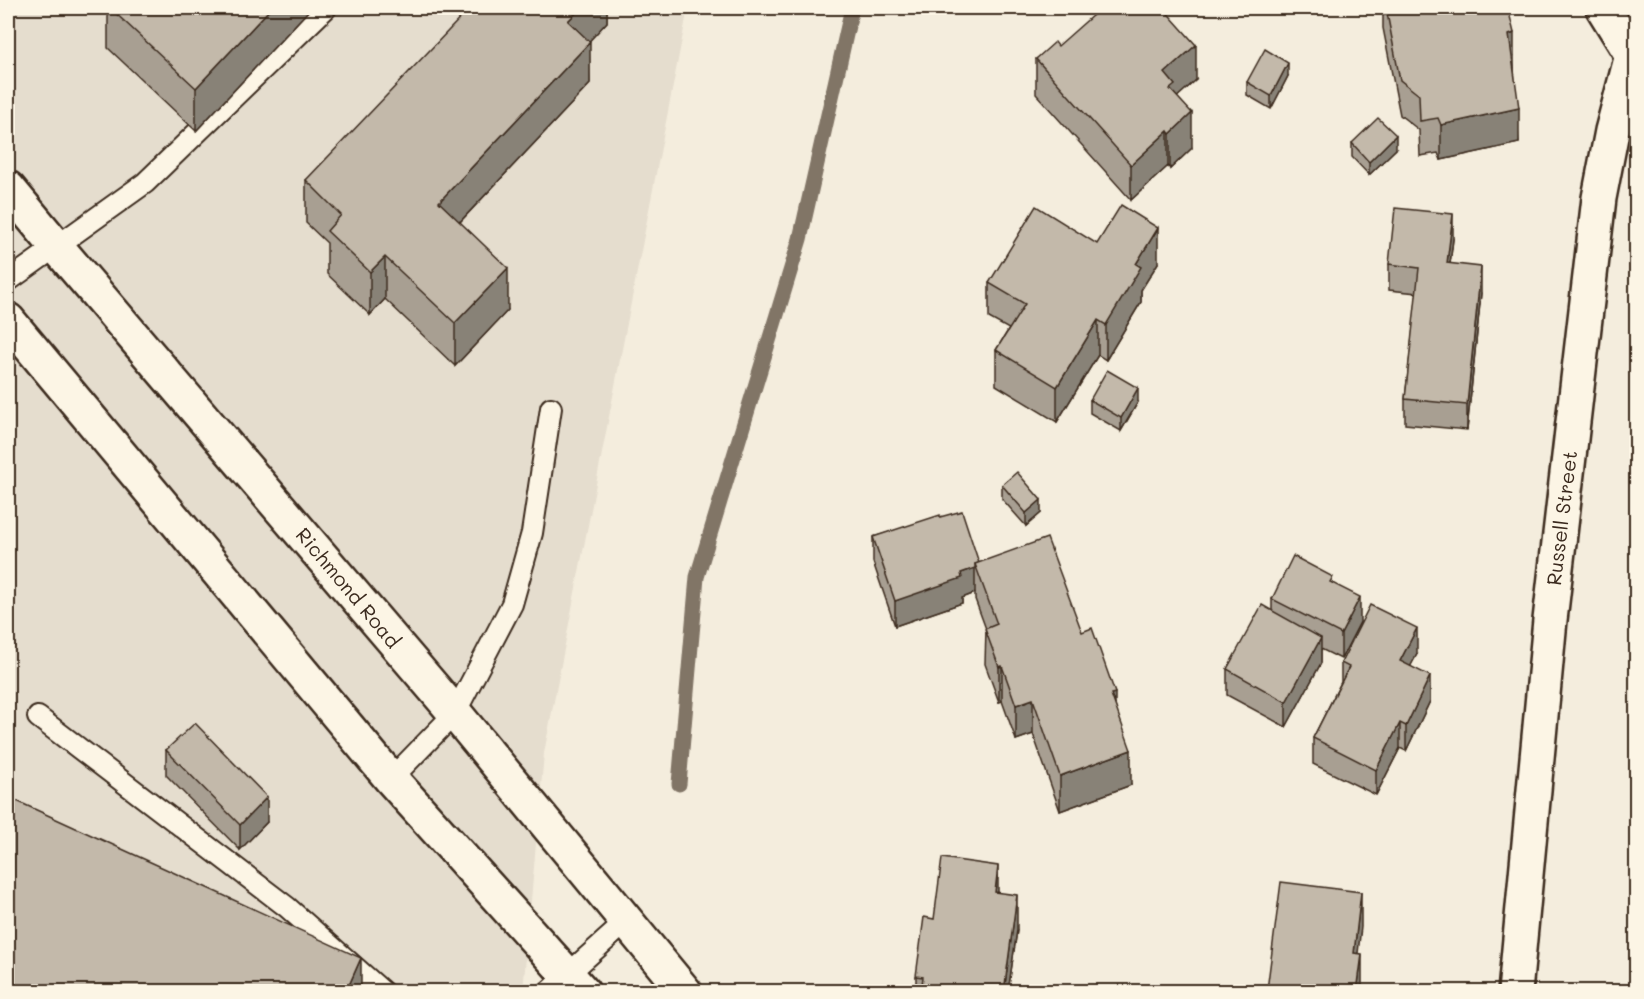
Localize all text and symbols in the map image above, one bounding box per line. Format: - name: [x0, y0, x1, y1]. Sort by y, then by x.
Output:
- street label: Russell Street: [1540, 449, 1582, 587]
- street label: Richmond Road: [291, 522, 407, 653]

